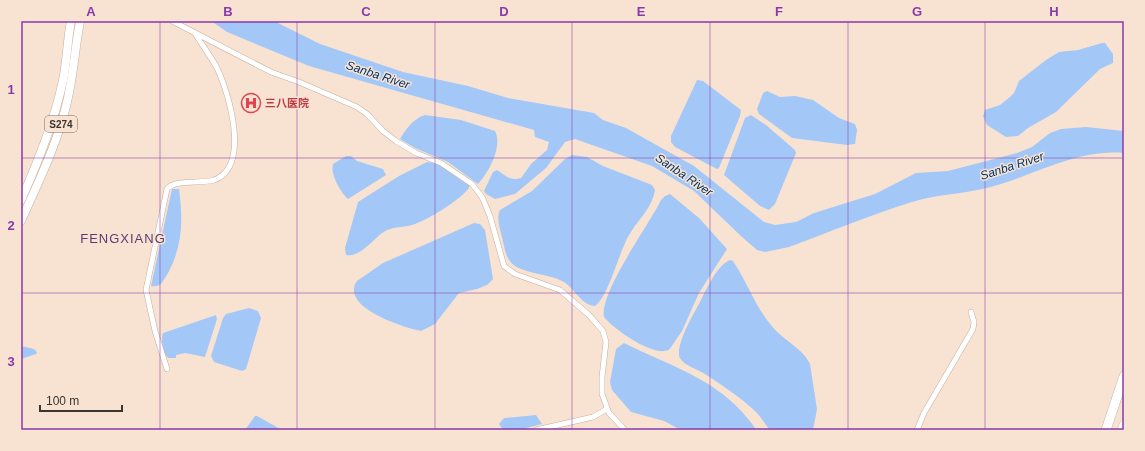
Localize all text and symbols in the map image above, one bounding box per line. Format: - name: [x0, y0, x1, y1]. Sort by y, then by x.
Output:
- text: A: [86, 4, 96, 19]
- text: B: [223, 4, 233, 19]
- text: C: [361, 4, 371, 19]
- text: D: [499, 4, 509, 19]
- text: E: [637, 4, 646, 19]
- text: F: [775, 4, 783, 19]
- text: G: [912, 4, 922, 19]
- text: H: [1049, 4, 1059, 19]
- water label: Sanba River: [344, 58, 413, 92]
- text: 1: [7, 82, 15, 97]
- hospital icon: 三八医院: [240, 92, 262, 114]
- place label: 三八医院: [265, 97, 309, 109]
- road number: S274: [45, 116, 77, 132]
- water label: Sanba River: [978, 149, 1047, 183]
- water label: Sanba River: [653, 151, 716, 200]
- text: 2: [7, 218, 15, 233]
- district label: FENGXIANG: [80, 231, 166, 246]
- text: 3: [7, 354, 15, 369]
- scale bar: [40, 387, 122, 413]
- text: 100 m: [46, 394, 79, 408]

